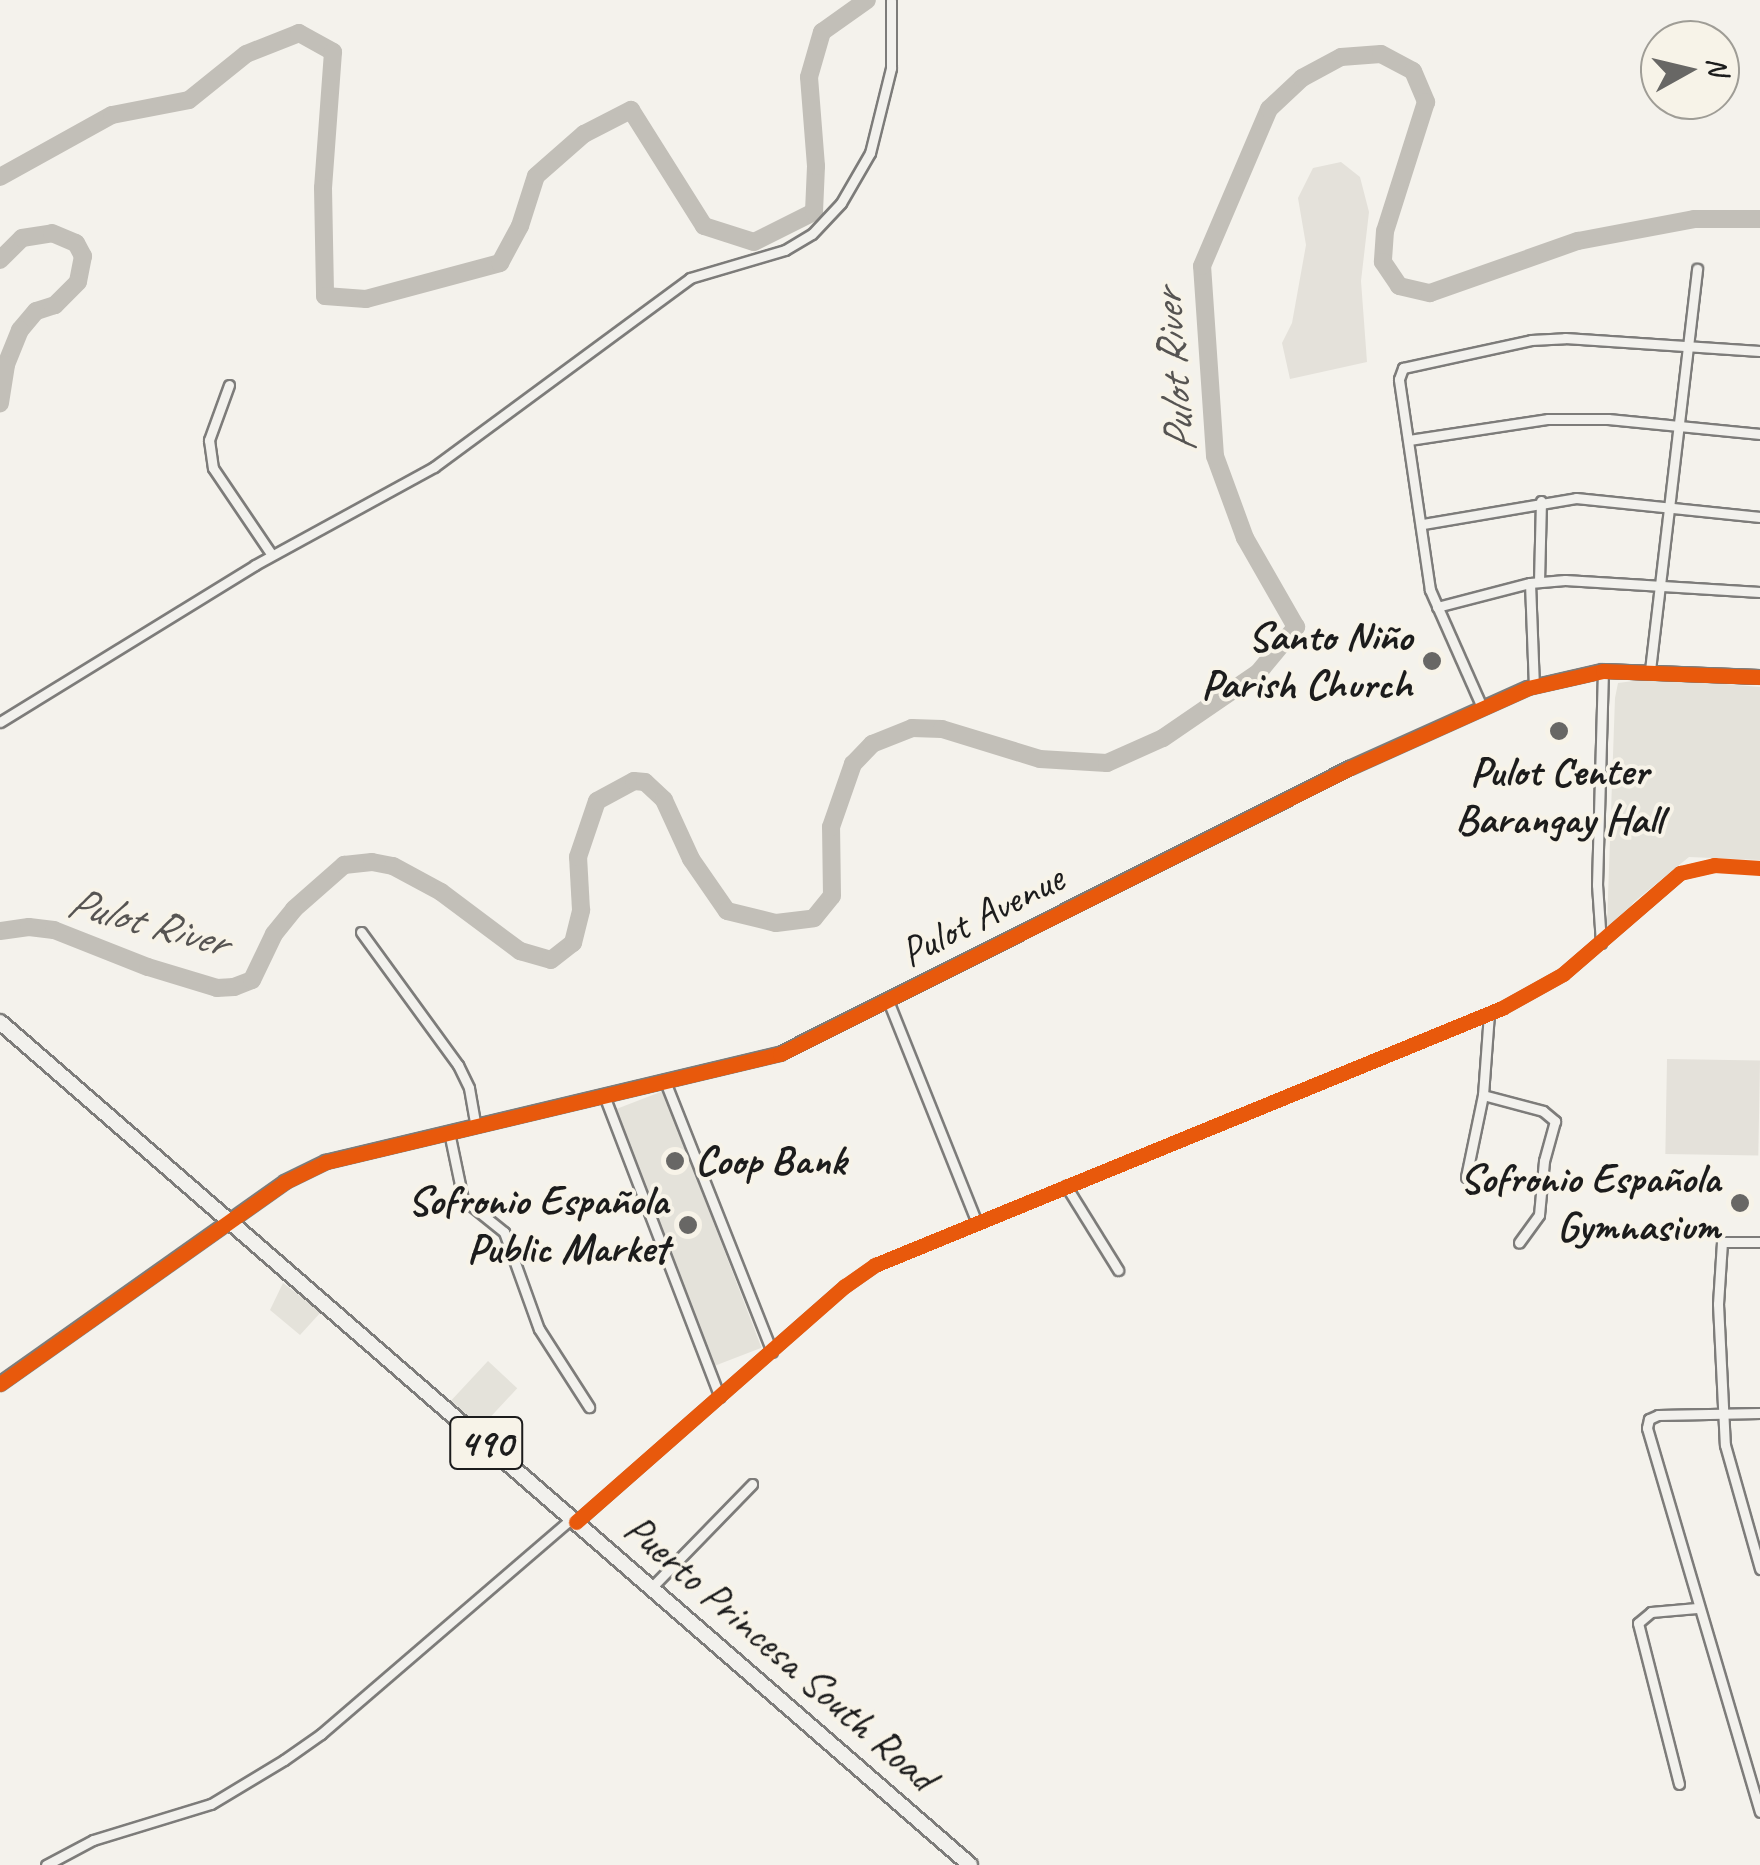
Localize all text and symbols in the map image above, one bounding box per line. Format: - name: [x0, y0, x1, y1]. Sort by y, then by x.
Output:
- north arrow: [1640, 20, 1740, 120]
- text: N: [1700, 55, 1737, 77]
- water label: Pulot River: [1140, 288, 1208, 456]
- place label: Santo Niño Parish Church: [1201, 612, 1412, 710]
- marker: Santo Niño Parish Church: [1421, 650, 1443, 672]
- marker: Pulot Center Barangay Hall: [1548, 720, 1570, 742]
- place label: Pulot Center Barangay Hall: [1455, 747, 1663, 846]
- street label: Pulot Avenue: [892, 853, 1072, 979]
- water label: Pulot River: [60, 875, 234, 969]
- place label: Coop Bank: [695, 1136, 847, 1186]
- marker: Coop Bank: [664, 1150, 686, 1172]
- place label: Sofronio Española Gymnasium: [1458, 1154, 1720, 1252]
- place label: Sofronio Española Public Market: [406, 1176, 668, 1274]
- marker: Sofronio Española Gymnasium: [1729, 1192, 1751, 1214]
- marker: Sofronio Española Public Market: [677, 1214, 699, 1236]
- road number: 490: [448, 1408, 524, 1478]
- street label: Puerto Princesa South Road: [613, 1503, 947, 1803]

